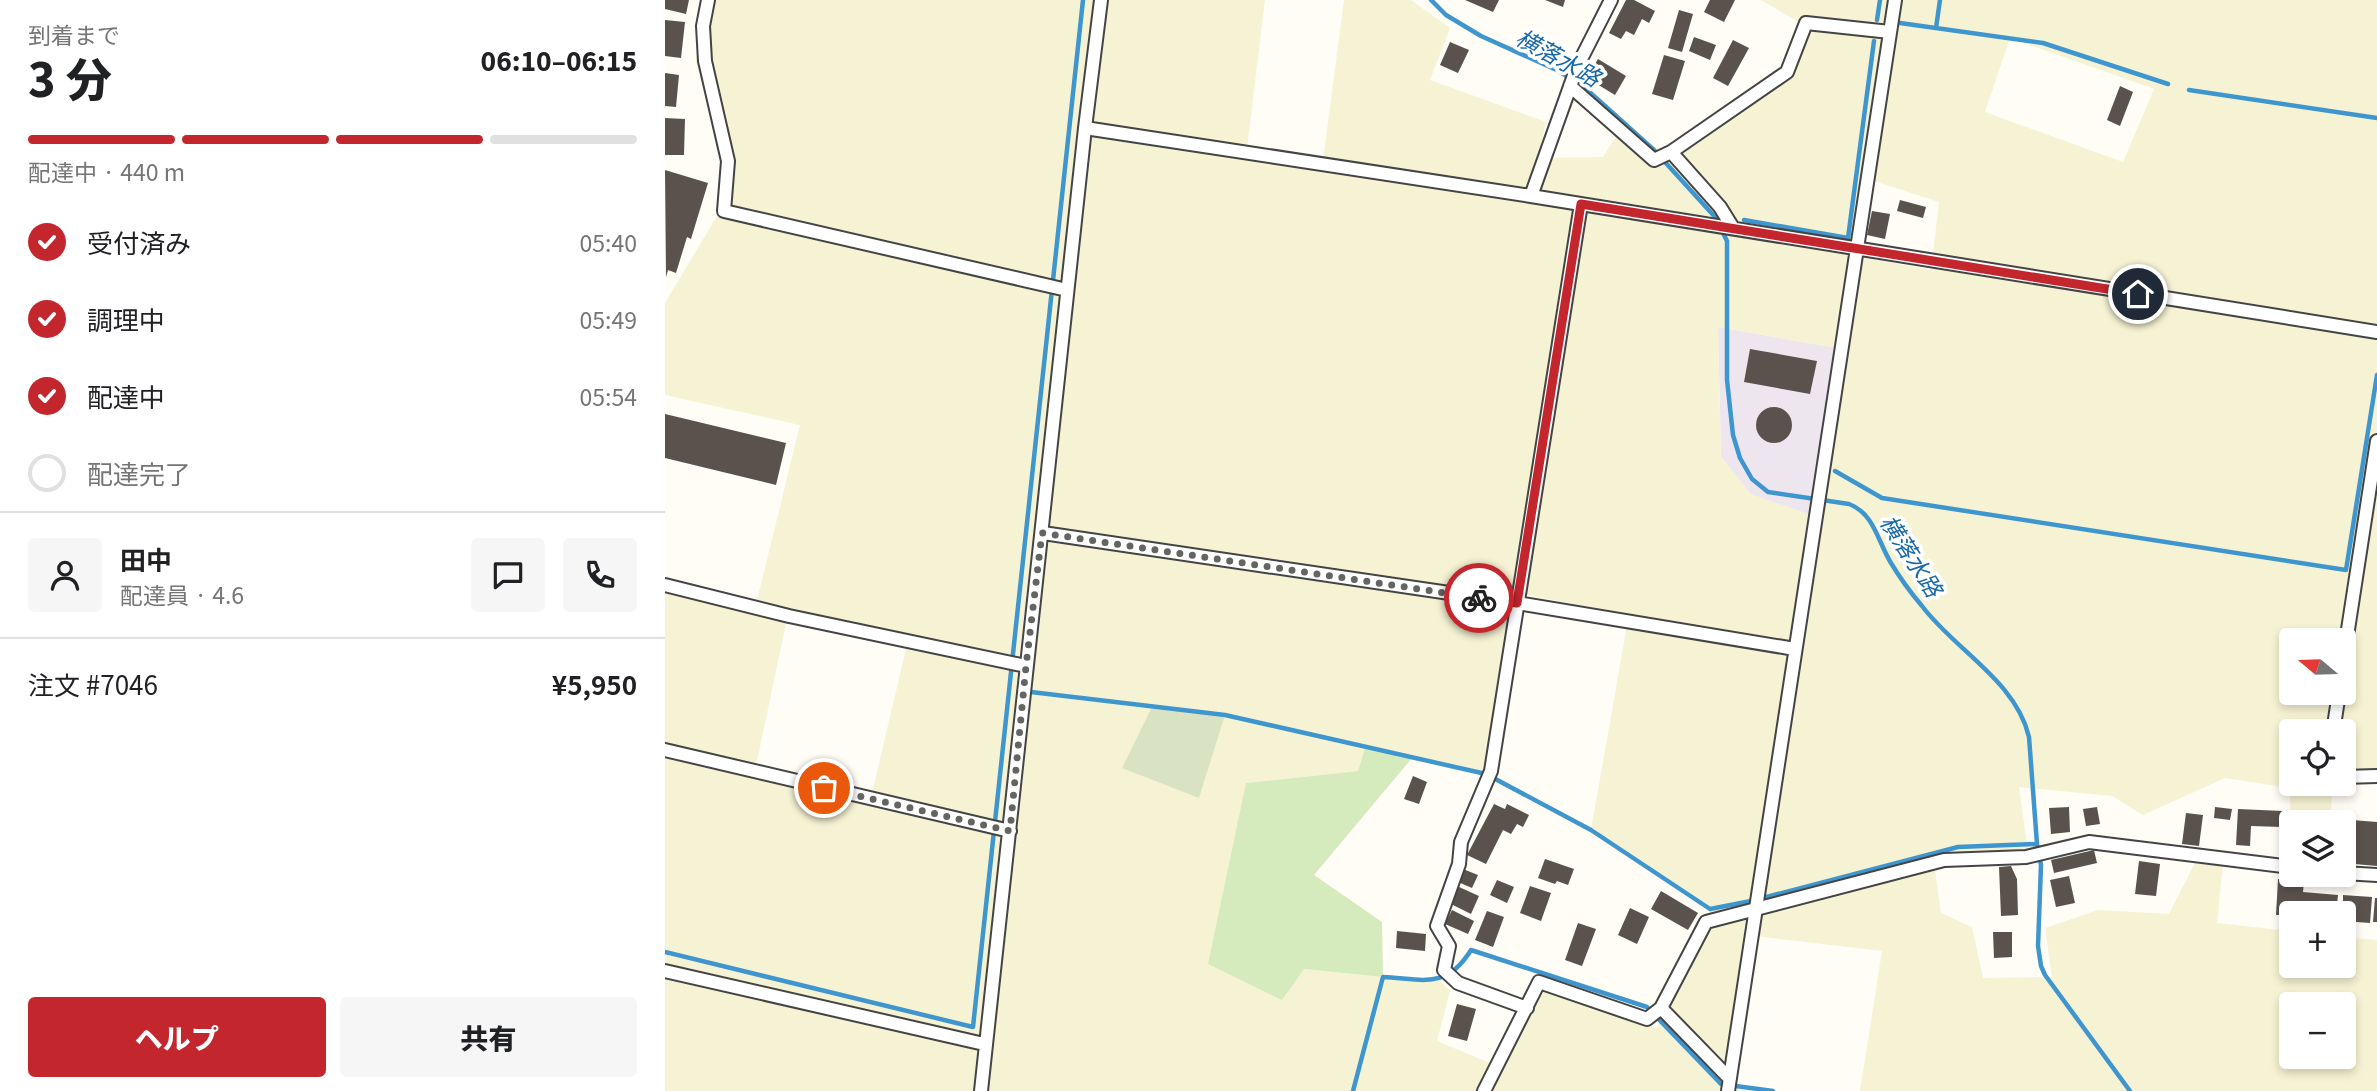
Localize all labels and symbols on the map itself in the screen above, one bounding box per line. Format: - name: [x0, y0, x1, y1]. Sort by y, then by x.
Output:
- water label: 横落水路: [1510, 19, 1609, 94]
- pin: [2108, 264, 2168, 324]
- water label: 横落水路: [1873, 507, 1953, 604]
- courier: [1444, 563, 1514, 633]
- north arrow: [2279, 628, 2355, 705]
- pin: [794, 758, 854, 818]

